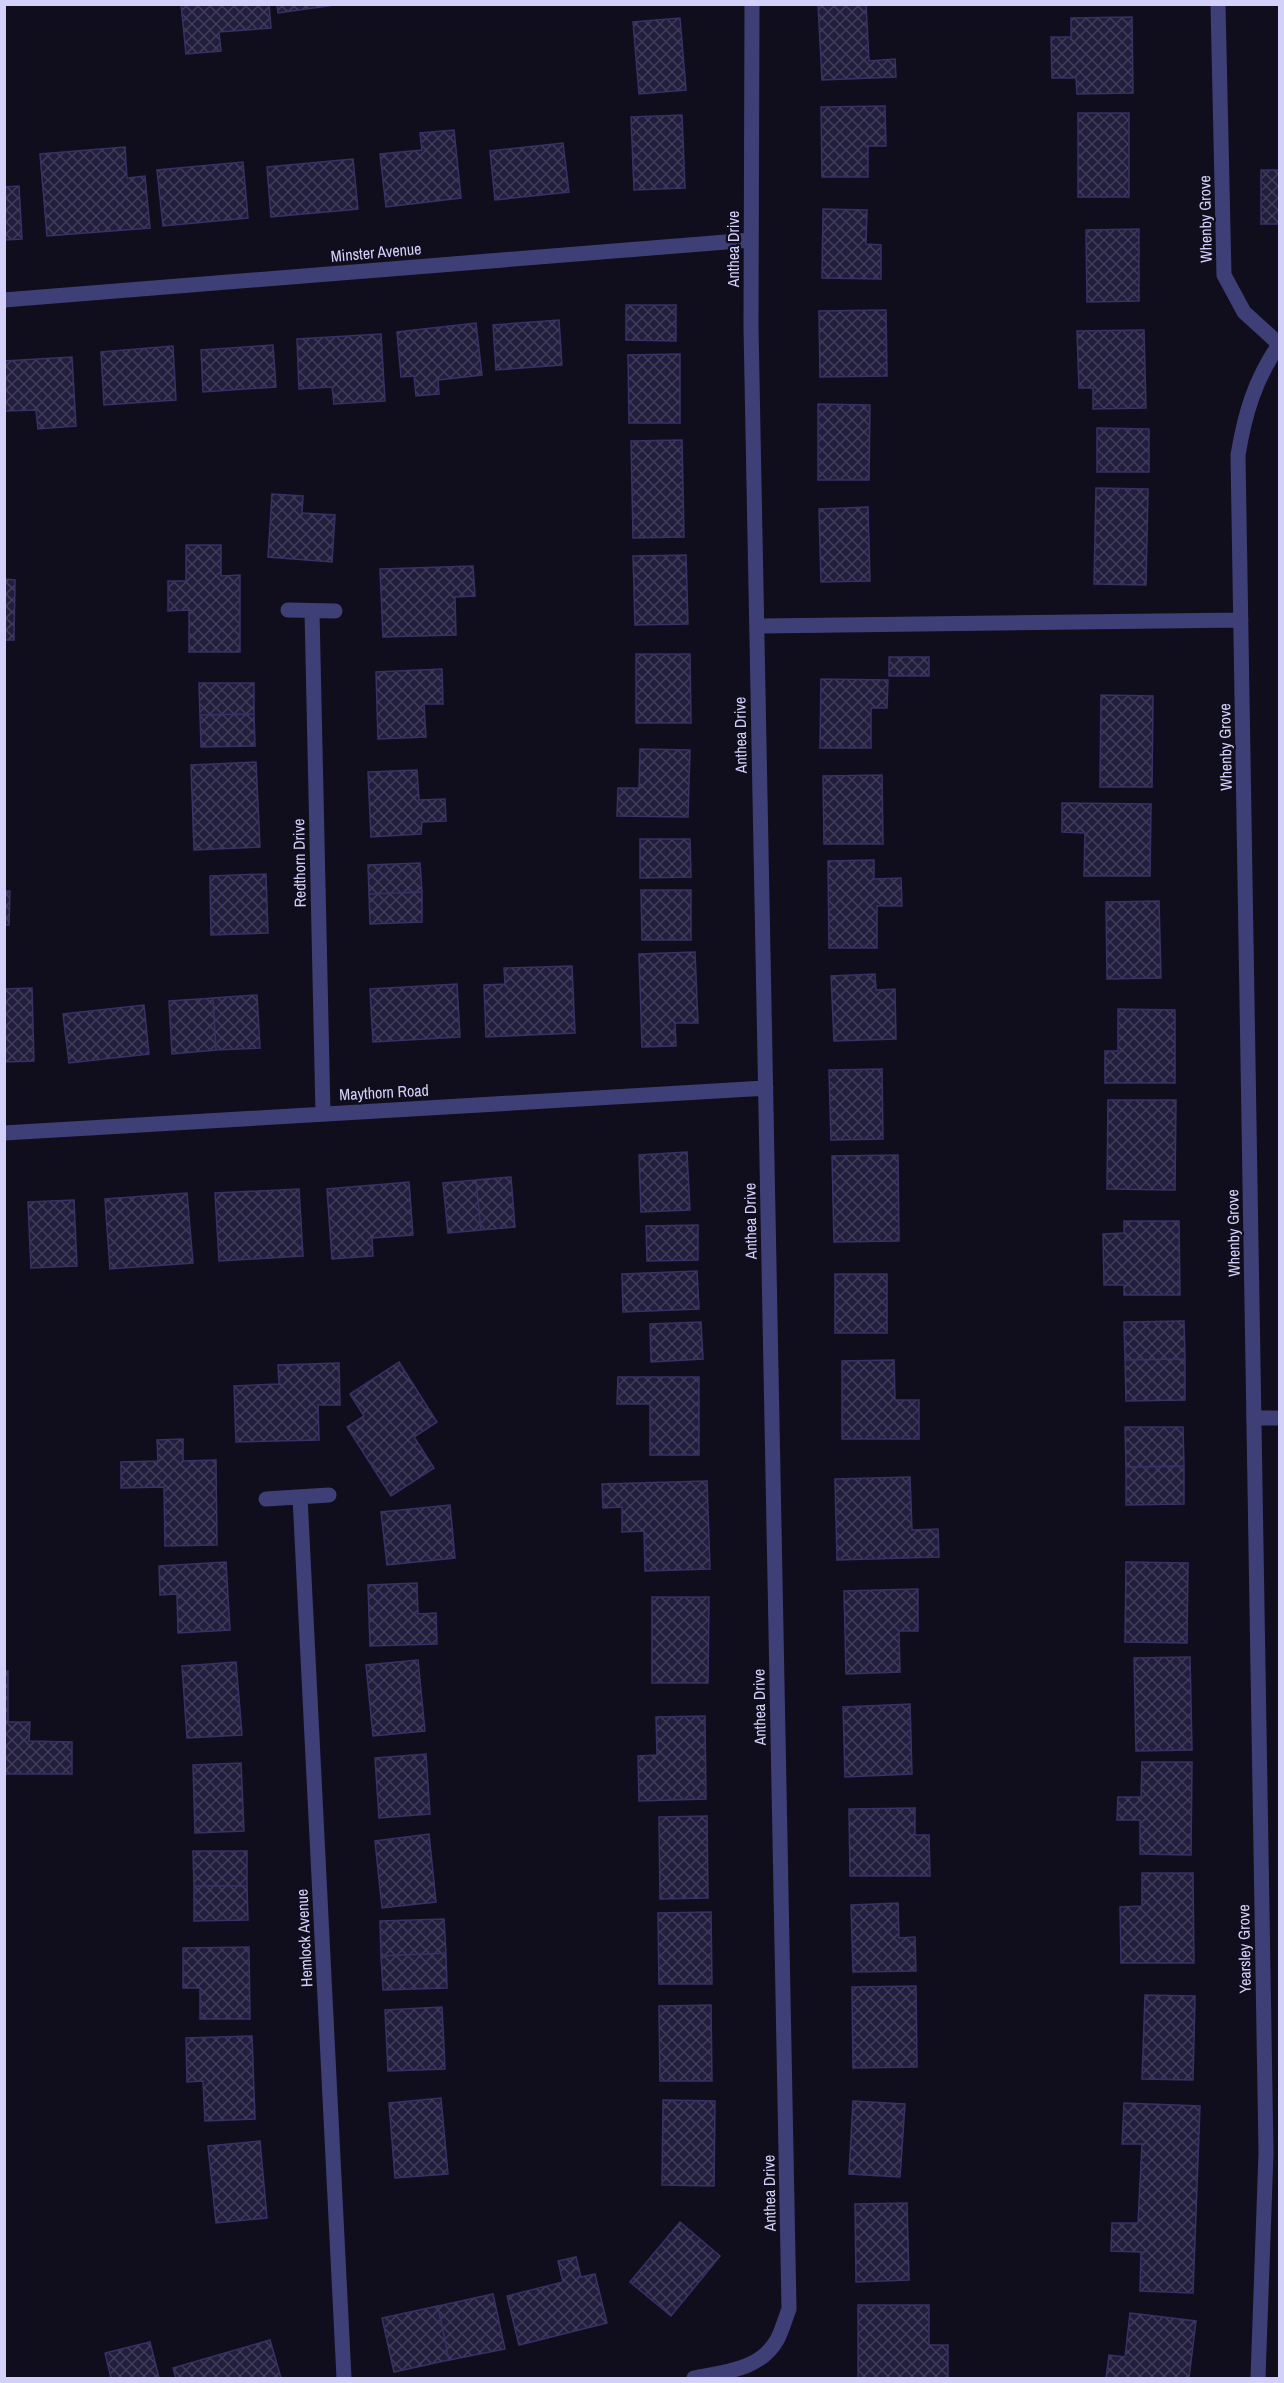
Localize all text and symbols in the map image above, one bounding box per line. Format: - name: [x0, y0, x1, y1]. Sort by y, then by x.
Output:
- street label: Whenby Grove: [1193, 175, 1217, 263]
- street label: Anthea Drive: [722, 211, 744, 288]
- street label: Minster Avenue: [330, 237, 422, 267]
- street label: Anthea Drive: [728, 697, 752, 774]
- street label: Whenby Grove: [1213, 703, 1237, 791]
- street label: Redthorn Drive: [287, 818, 311, 908]
- street label: Maythorn Road: [339, 1079, 429, 1105]
- street label: Anthea Drive: [738, 1183, 762, 1260]
- street label: Whenby Grove: [1221, 1189, 1245, 1277]
- street label: Anthea Drive: [747, 1669, 771, 1746]
- street label: Hemlock Avenue: [290, 1888, 318, 1988]
- street label: Yearsley Grove: [1232, 1904, 1256, 1994]
- street label: Anthea Drive: [757, 2155, 781, 2232]

